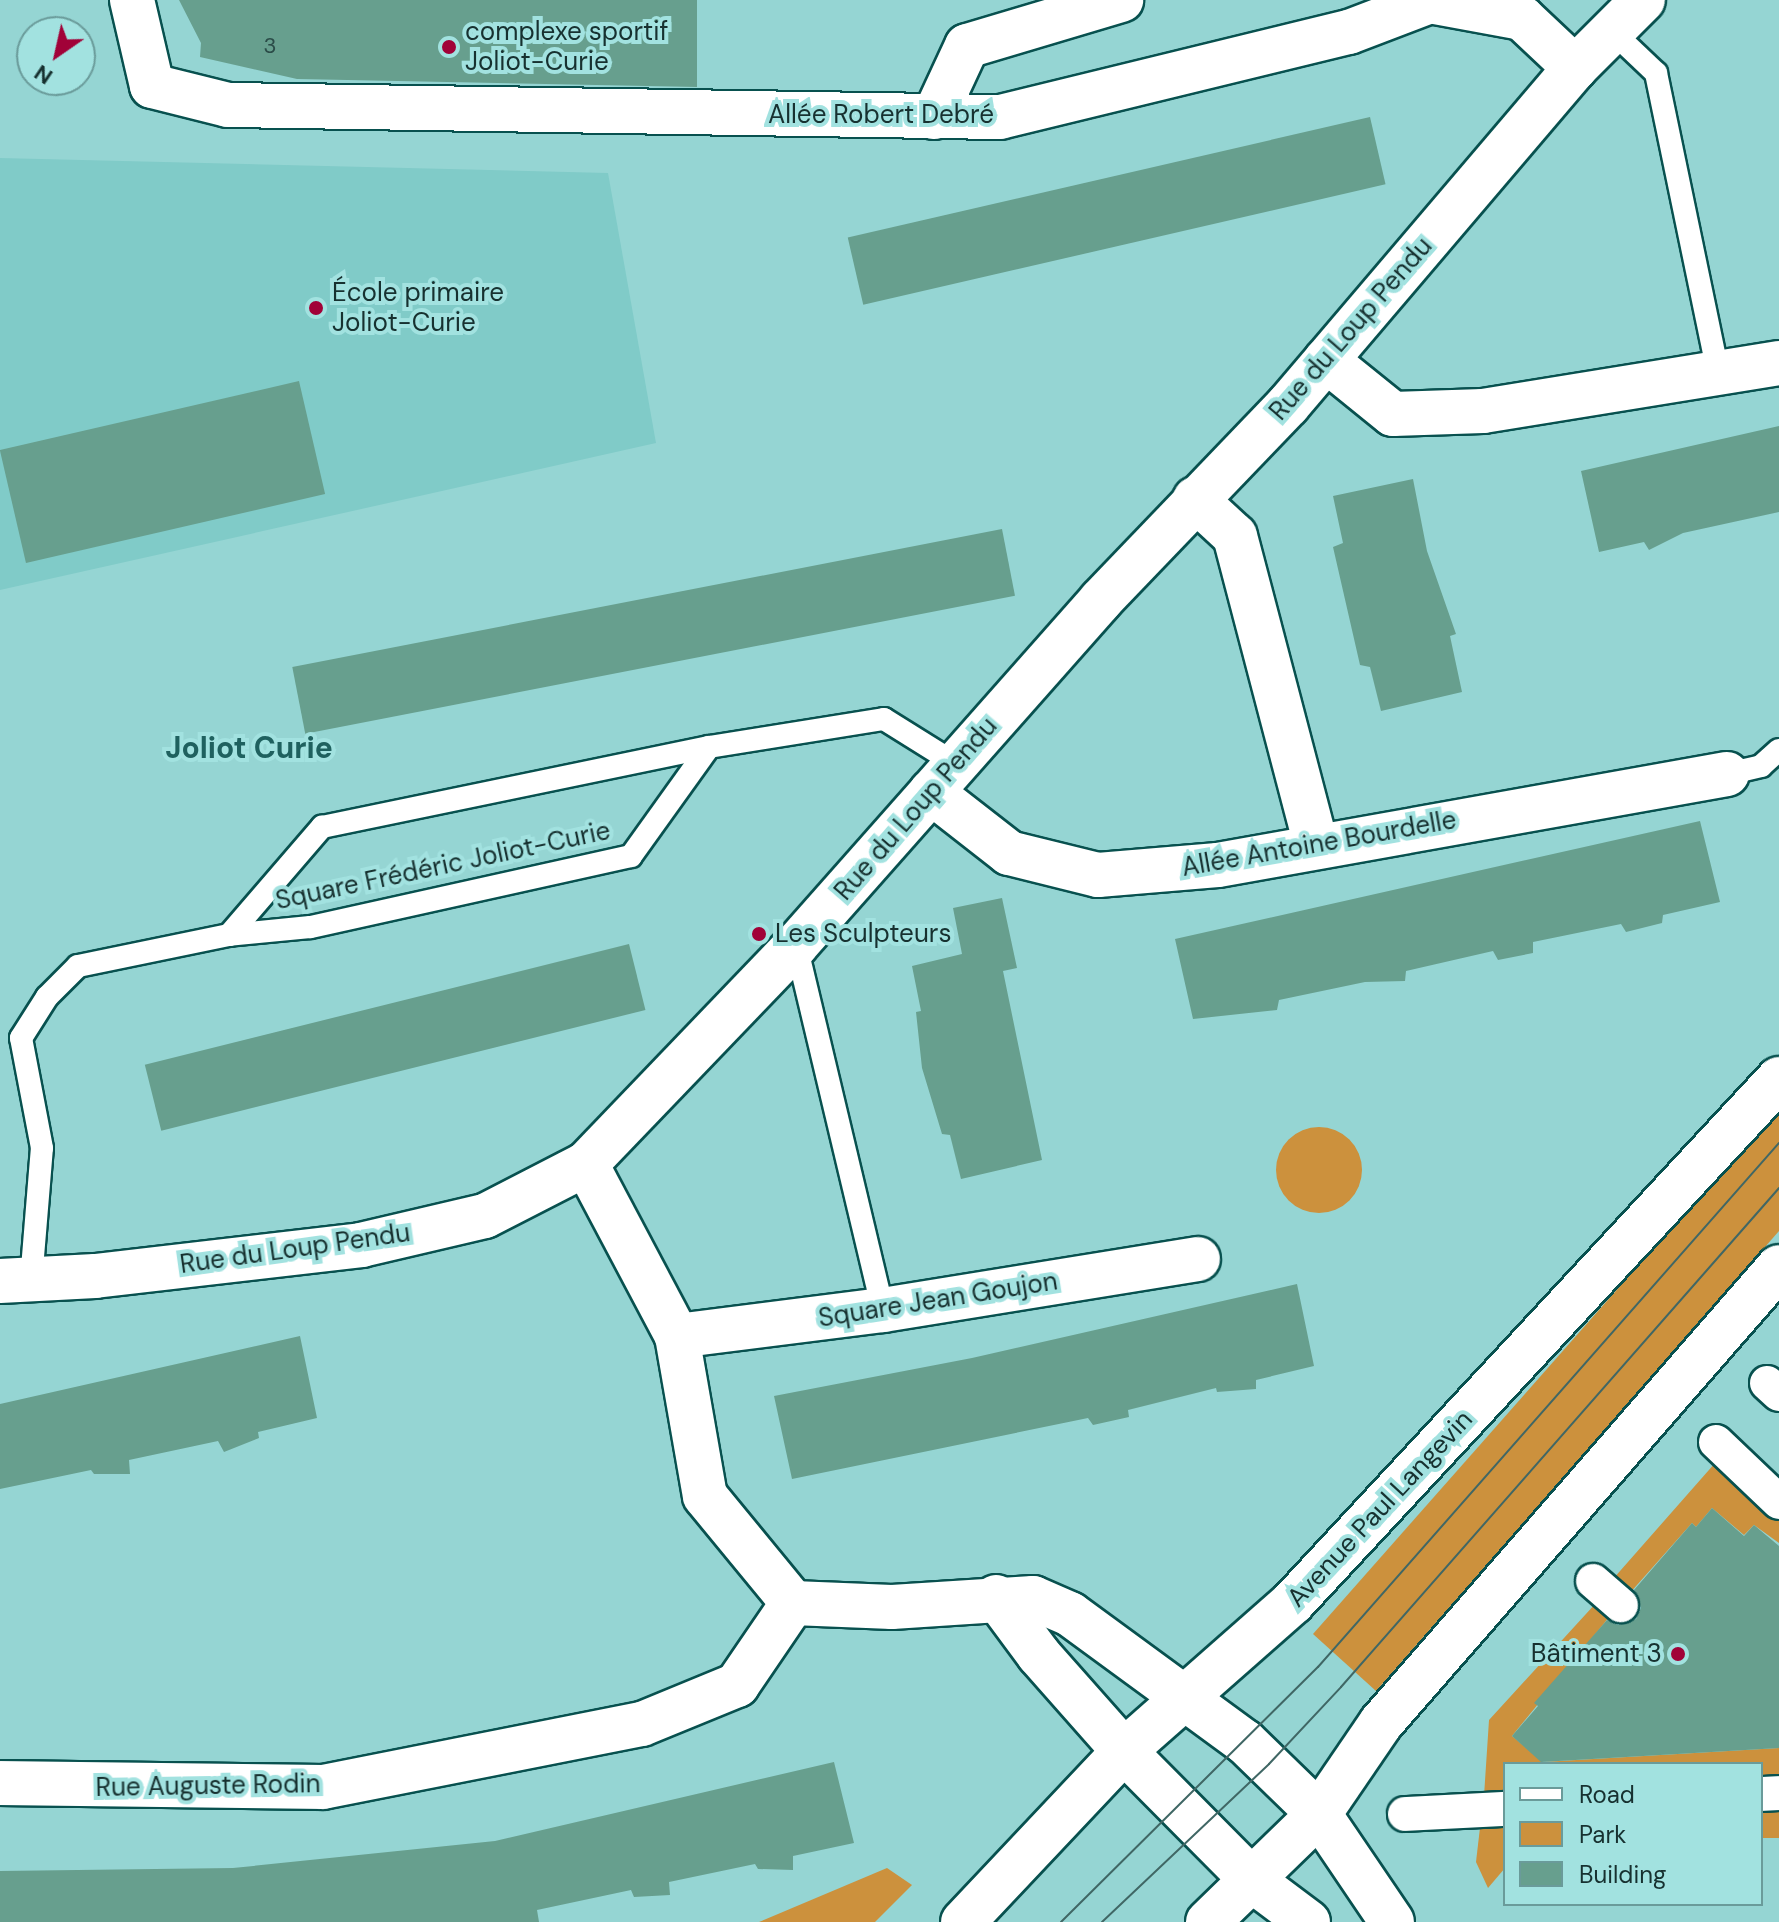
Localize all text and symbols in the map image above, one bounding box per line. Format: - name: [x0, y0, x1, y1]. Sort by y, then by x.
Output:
- north arrow: [16, 16, 96, 96]
- place label: complexe sportif Joliot-Curie: [465, 16, 668, 78]
- house number: 3: [263, 33, 277, 59]
- marker: complexe sportif Joliot-Curie: [440, 38, 458, 56]
- text: N: [29, 58, 58, 91]
- street label: Allée Robert Debré: [768, 99, 994, 131]
- street label: Rue du Loup Pendu: [1263, 231, 1439, 427]
- place label: École primaire Joliot-Curie: [332, 277, 504, 338]
- marker: École primaire Joliot-Curie: [307, 299, 325, 317]
- street label: Rue du Loup Pendu: [828, 711, 1004, 907]
- district label: Joliot Curie: [165, 730, 333, 766]
- street label: Allée Antoine Bourdelle: [1179, 804, 1459, 884]
- street label: Square Frédéric Joliot-Curie: [273, 815, 613, 917]
- place label: Les Sculpteurs: [775, 918, 951, 950]
- marker: Les Sculpteurs: [750, 925, 768, 943]
- street label: Rue du Loup Pendu: [178, 1217, 412, 1281]
- street label: Square Jean Goujon: [816, 1266, 1060, 1334]
- street label: Avenue Paul Langevin: [1281, 1404, 1479, 1614]
- place label: Bâtiment 3: [1531, 1638, 1662, 1670]
- marker: Bâtiment 3: [1669, 1645, 1687, 1663]
- legend: [1503, 1762, 1763, 1906]
- street label: Rue Auguste Rodin: [95, 1768, 321, 1804]
- text: Road: [1579, 1779, 1635, 1810]
- text: Park: [1579, 1819, 1626, 1850]
- text: Building: [1579, 1859, 1666, 1890]

